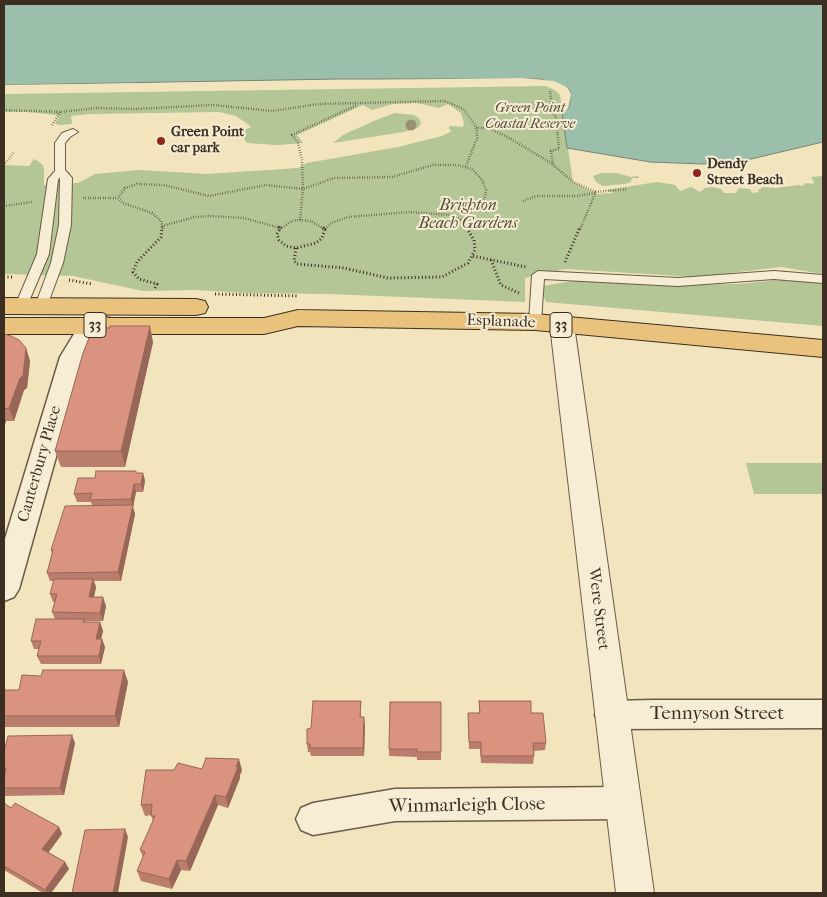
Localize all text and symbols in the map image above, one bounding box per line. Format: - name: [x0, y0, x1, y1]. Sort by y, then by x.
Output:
- park label: Green Point Coastal Reserve: [485, 101, 575, 134]
- place label: Green Point car park: [171, 125, 244, 158]
- marker: Green Point car park: [155, 135, 167, 147]
- place label: Dendy Street Beach: [707, 157, 783, 190]
- marker: Dendy Street Beach: [691, 167, 703, 179]
- park label: Brighton Beach Gardens: [419, 196, 517, 234]
- street label: Esplanade: [466, 311, 536, 333]
- road number: 33: [84, 312, 106, 338]
- road number: 33: [550, 312, 572, 338]
- street label: Canterbury Place: [14, 404, 66, 524]
- street label: Were Street: [583, 567, 613, 651]
- street label: Tennyson Street: [650, 703, 784, 725]
- street label: Winmarleigh Close: [389, 793, 545, 819]

